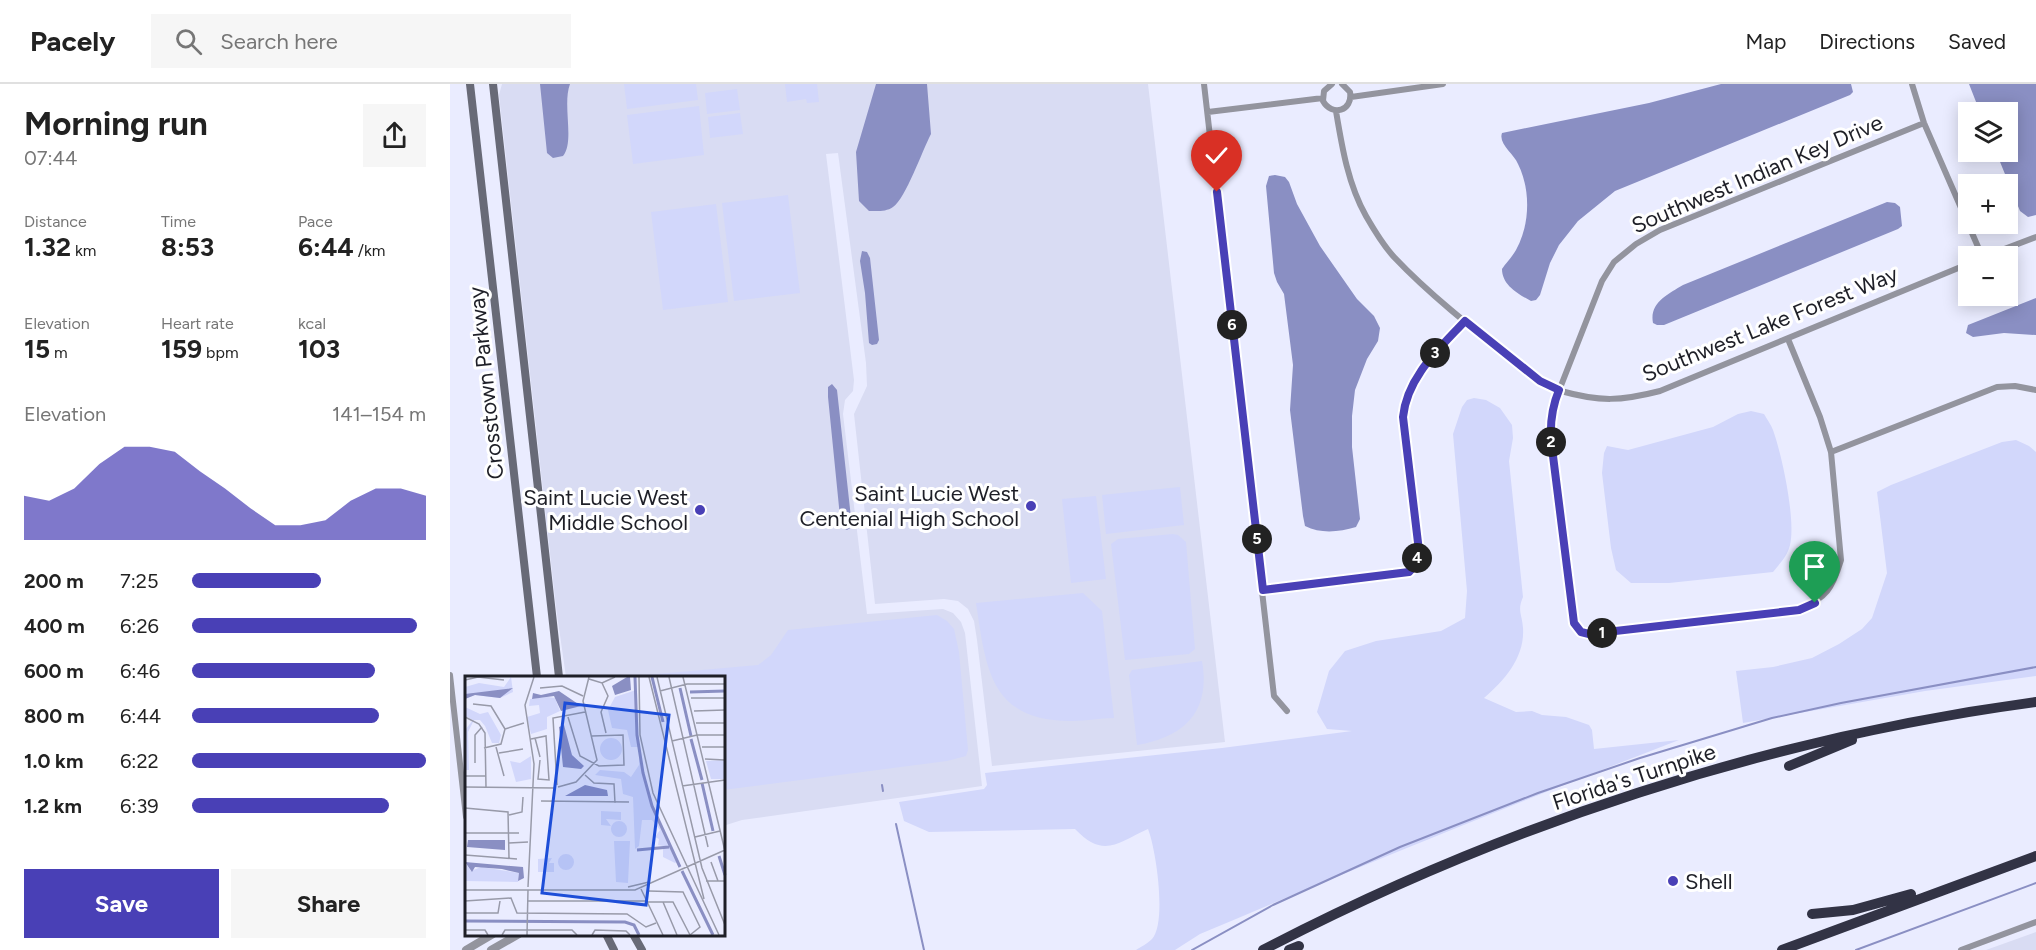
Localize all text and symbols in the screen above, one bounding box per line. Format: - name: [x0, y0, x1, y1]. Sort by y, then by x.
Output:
- search box: [151, 14, 571, 68]
- text: Pacely: [30, 24, 115, 58]
- icon: search: [172, 25, 205, 58]
- text: Search here: [220, 28, 338, 55]
- text: Map: [1745, 29, 1786, 54]
- text: Directions: [1819, 29, 1915, 54]
- text: Saved: [1948, 29, 2006, 54]
- map controls: [1958, 102, 2018, 306]
- button: layers: [1958, 102, 2018, 162]
- text: Morning run: [24, 104, 208, 143]
- button: share: [363, 104, 426, 167]
- street label: Southwest Indian Key Drive: [1627, 109, 1887, 239]
- pin: [1191, 130, 1242, 192]
- icon: check: [1200, 139, 1233, 172]
- text: 07:44: [24, 146, 77, 170]
- button: +: [1958, 174, 2018, 234]
- text: Distance: [24, 212, 87, 231]
- text: Time: [161, 212, 196, 231]
- text: Pace: [298, 212, 333, 231]
- text: 1.32: [24, 231, 71, 263]
- text: 8:53: [161, 231, 214, 263]
- text: 6:44: [298, 231, 354, 263]
- text: km: [71, 241, 96, 260]
- text: /km: [354, 241, 385, 260]
- button: −: [1958, 246, 2018, 306]
- street label: Southwest Lake Forest Way: [1638, 260, 1902, 388]
- street label: Crosstown Parkway: [462, 285, 510, 481]
- pin: 6: [1217, 310, 1247, 340]
- text: Elevation: [24, 314, 90, 333]
- text: Heart rate: [161, 314, 234, 333]
- text: kcal: [298, 314, 326, 333]
- text: 6: [1227, 315, 1237, 334]
- text: 15: [24, 333, 50, 365]
- text: 159: [161, 333, 202, 365]
- text: 103: [298, 333, 340, 365]
- pin: 3: [1420, 338, 1450, 368]
- text: m: [50, 343, 68, 362]
- text: bpm: [202, 343, 239, 362]
- text: 3: [1431, 343, 1439, 362]
- text: Elevation: [24, 402, 106, 426]
- text: 141–154 m: [332, 402, 426, 426]
- pin: 2: [1536, 427, 1566, 457]
- text: 2: [1546, 432, 1556, 451]
- place label: Saint Lucie West Centenial High School: [799, 480, 1019, 532]
- place label: Saint Lucie West Middle School: [523, 484, 688, 536]
- marker: Saint Lucie West Centenial High School: [1024, 499, 1038, 513]
- marker: Saint Lucie West Middle School: [693, 503, 707, 517]
- pin: 5: [1242, 524, 1272, 554]
- text: 5: [1252, 529, 1262, 548]
- pin: [1789, 541, 1840, 603]
- pin: 4: [1402, 543, 1432, 573]
- text: 4: [1412, 548, 1422, 567]
- icon: arrive: [1798, 550, 1831, 583]
- text: 200 m: [24, 569, 84, 593]
- text: 7:25: [120, 569, 158, 593]
- text: 400 m: [24, 614, 85, 638]
- text: 6:26: [120, 614, 159, 638]
- pin: 1: [1587, 618, 1617, 648]
- text: 1: [1599, 623, 1605, 642]
- text: 600 m: [24, 659, 84, 683]
- text: 6:46: [120, 659, 160, 683]
- inset map: [465, 676, 724, 935]
- text: 800 m: [24, 704, 84, 728]
- text: 6:44: [120, 704, 161, 728]
- street label: Florida's Turnpike: [1549, 738, 1719, 816]
- text: 1.0 km: [24, 749, 83, 773]
- text: 6:22: [120, 749, 159, 773]
- text: 1.2 km: [24, 794, 82, 818]
- text: 6:39: [120, 794, 159, 818]
- place label: Shell: [1685, 868, 1732, 895]
- button: Save: [24, 869, 219, 938]
- button: Share: [231, 869, 426, 938]
- marker: Shell: [1666, 874, 1680, 888]

